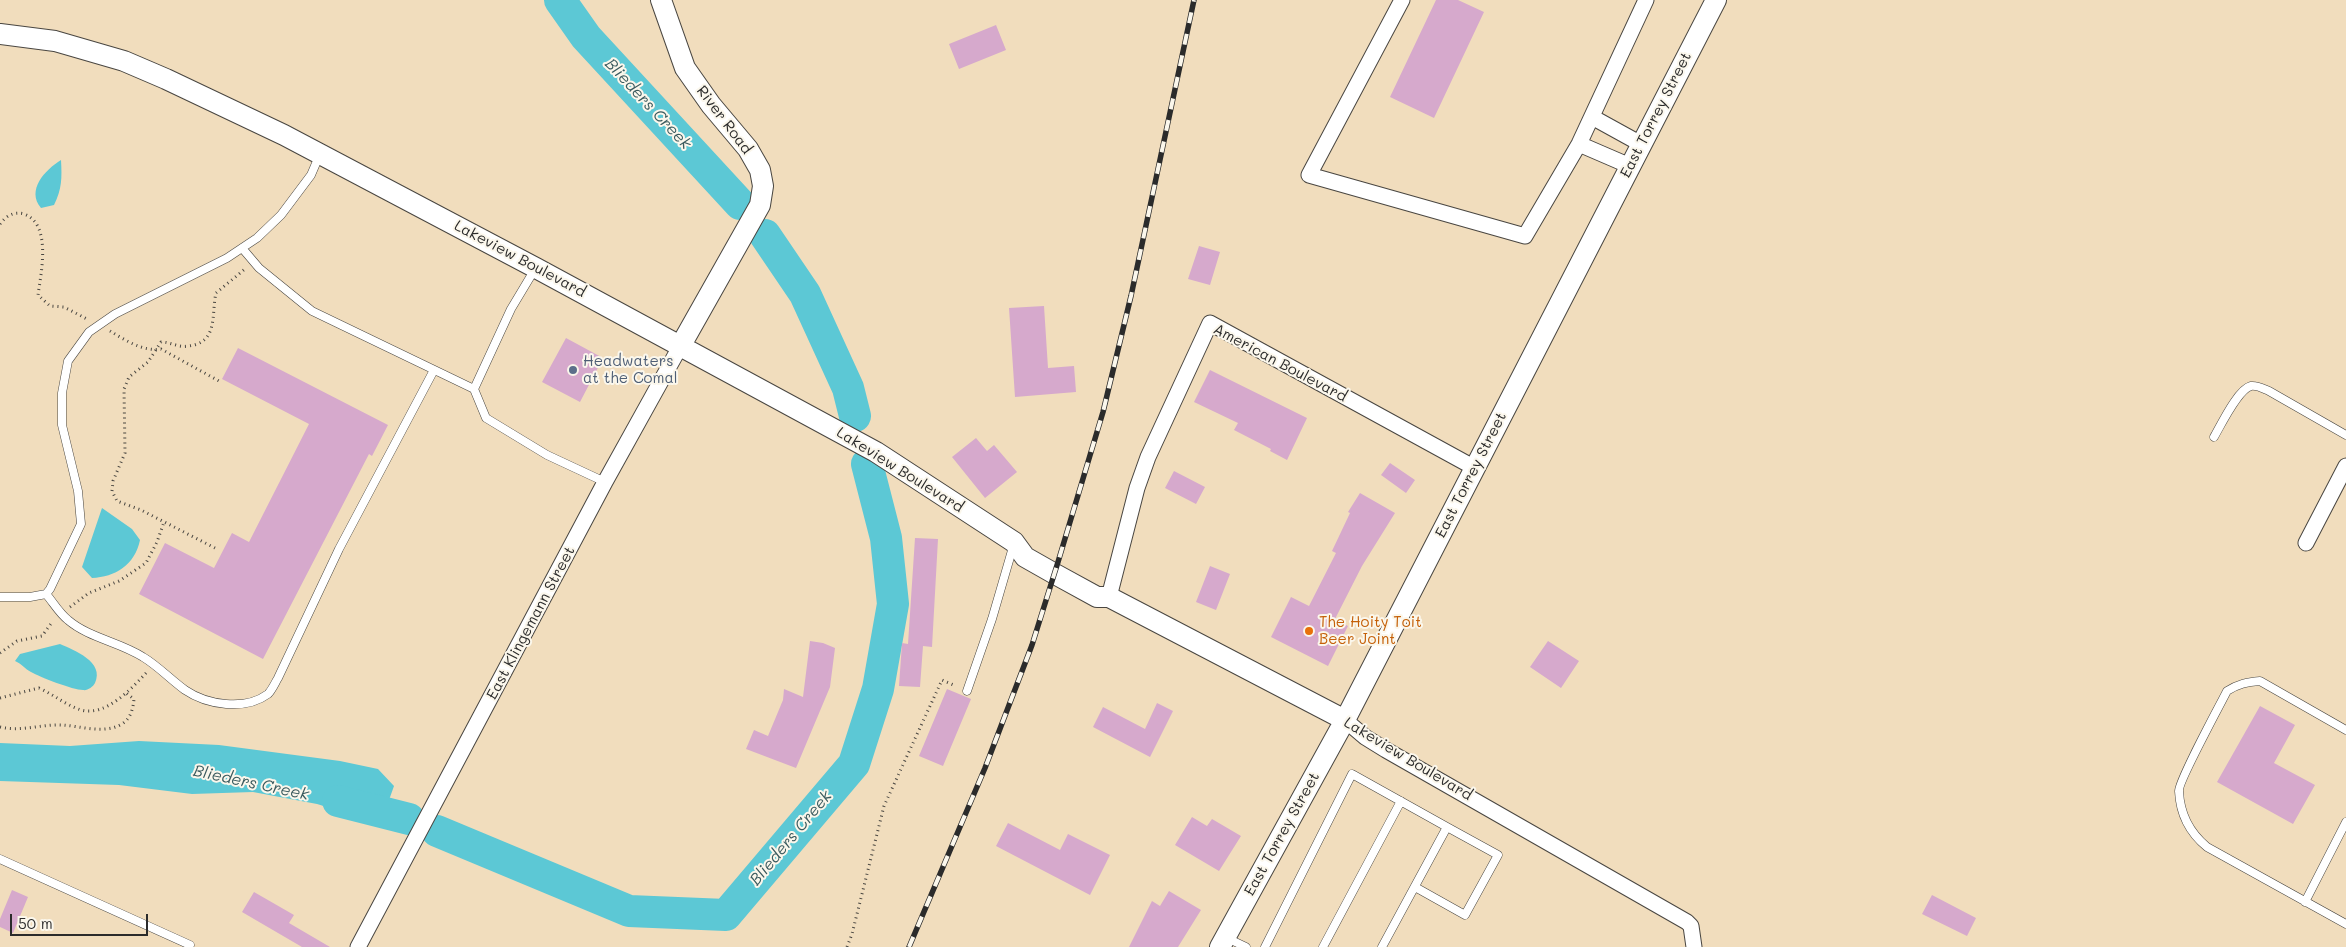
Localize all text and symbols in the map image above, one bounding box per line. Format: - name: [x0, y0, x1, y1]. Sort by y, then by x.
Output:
- street label: East Torrey Street: [1617, 49, 1695, 181]
- water label: Blieders Creek: [601, 54, 695, 154]
- street label: River Road: [692, 82, 756, 158]
- street label: Lakeview Boulevard: [451, 217, 589, 301]
- street label: American Boulevard: [1210, 320, 1350, 406]
- place label: Headwaters at the Comal: [583, 352, 678, 387]
- marker: Headwaters at the Comal: [567, 364, 579, 376]
- street label: East Torrey Street: [1432, 409, 1510, 541]
- street label: Lakeview Boulevard: [833, 424, 967, 516]
- street label: East Klingemann Street: [483, 543, 579, 703]
- place label: The Hoity Toit Beer Joint: [1319, 613, 1422, 648]
- marker: The Hoity Toit Beer Joint: [1303, 625, 1315, 637]
- street label: Lakeview Boulevard: [1341, 714, 1475, 804]
- water label: Blieders Creek: [192, 761, 310, 805]
- street label: East Torrey Street: [1241, 769, 1323, 899]
- water label: Blieders Creek: [746, 787, 836, 889]
- scale bar: [12, 904, 150, 936]
- text: 50 m: [18, 913, 53, 933]

